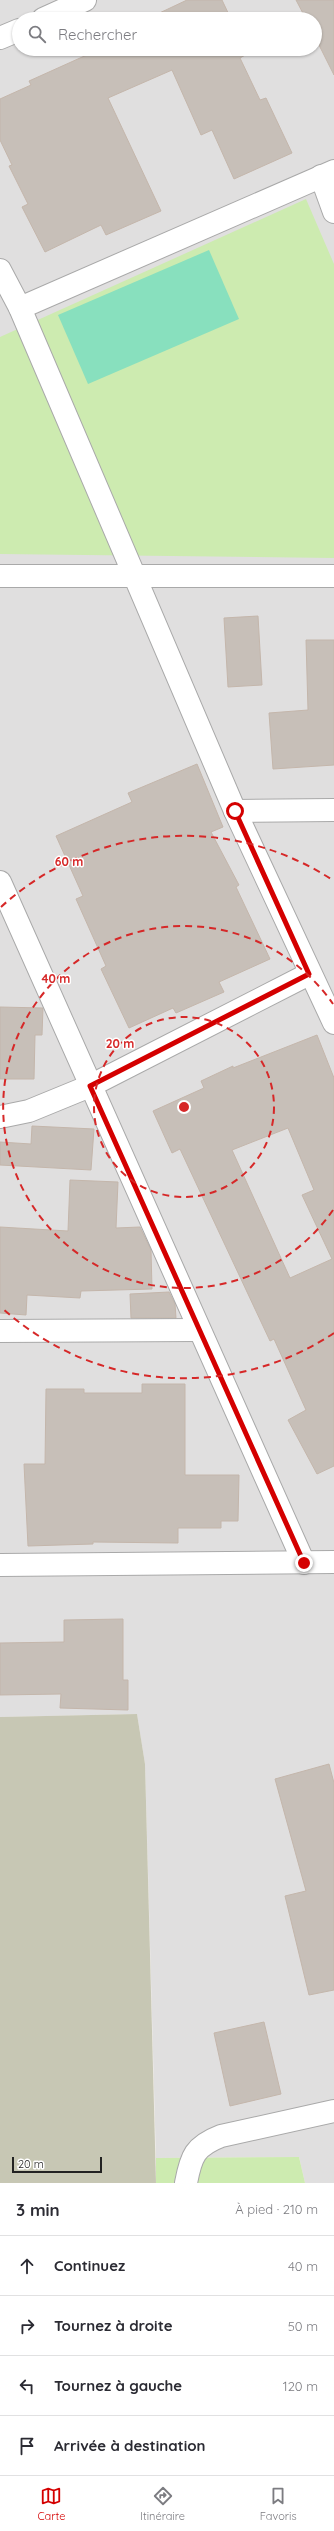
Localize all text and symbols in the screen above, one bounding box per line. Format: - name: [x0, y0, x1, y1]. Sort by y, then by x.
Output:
- search box: [12, 12, 322, 56]
- icon: search: [26, 23, 48, 45]
- text: Rechercher: [58, 25, 137, 44]
- route start: [226, 802, 244, 820]
- text: 60 m: [55, 854, 83, 869]
- text: 40 m: [42, 971, 70, 986]
- text: 20 m: [106, 1036, 134, 1051]
- centre of rings: [177, 1100, 191, 1114]
- route end: [295, 1554, 313, 1572]
- scale bar: [12, 2155, 102, 2174]
- text: 20 m: [18, 2157, 44, 2171]
- text: 3 min: [16, 2199, 60, 2220]
- text: À pied · 210 m: [235, 2201, 318, 2217]
- icon: ahead: [16, 2255, 38, 2277]
- text: Continuez: [54, 2256, 125, 2275]
- text: 40 m: [288, 2258, 318, 2274]
- icon: right: [16, 2315, 38, 2337]
- text: Tournez à droite: [54, 2316, 173, 2335]
- text: 50 m: [288, 2318, 318, 2334]
- icon: left: [16, 2375, 38, 2397]
- text: Tournez à gauche: [54, 2376, 182, 2395]
- text: 120 m: [283, 2378, 318, 2394]
- icon: arrive: [16, 2435, 38, 2457]
- text: Arrivée à destination: [54, 2436, 206, 2455]
- tab: Carte: [37, 2485, 65, 2523]
- tab: Itinéraire: [140, 2485, 185, 2523]
- tab: Favoris: [260, 2485, 297, 2523]

